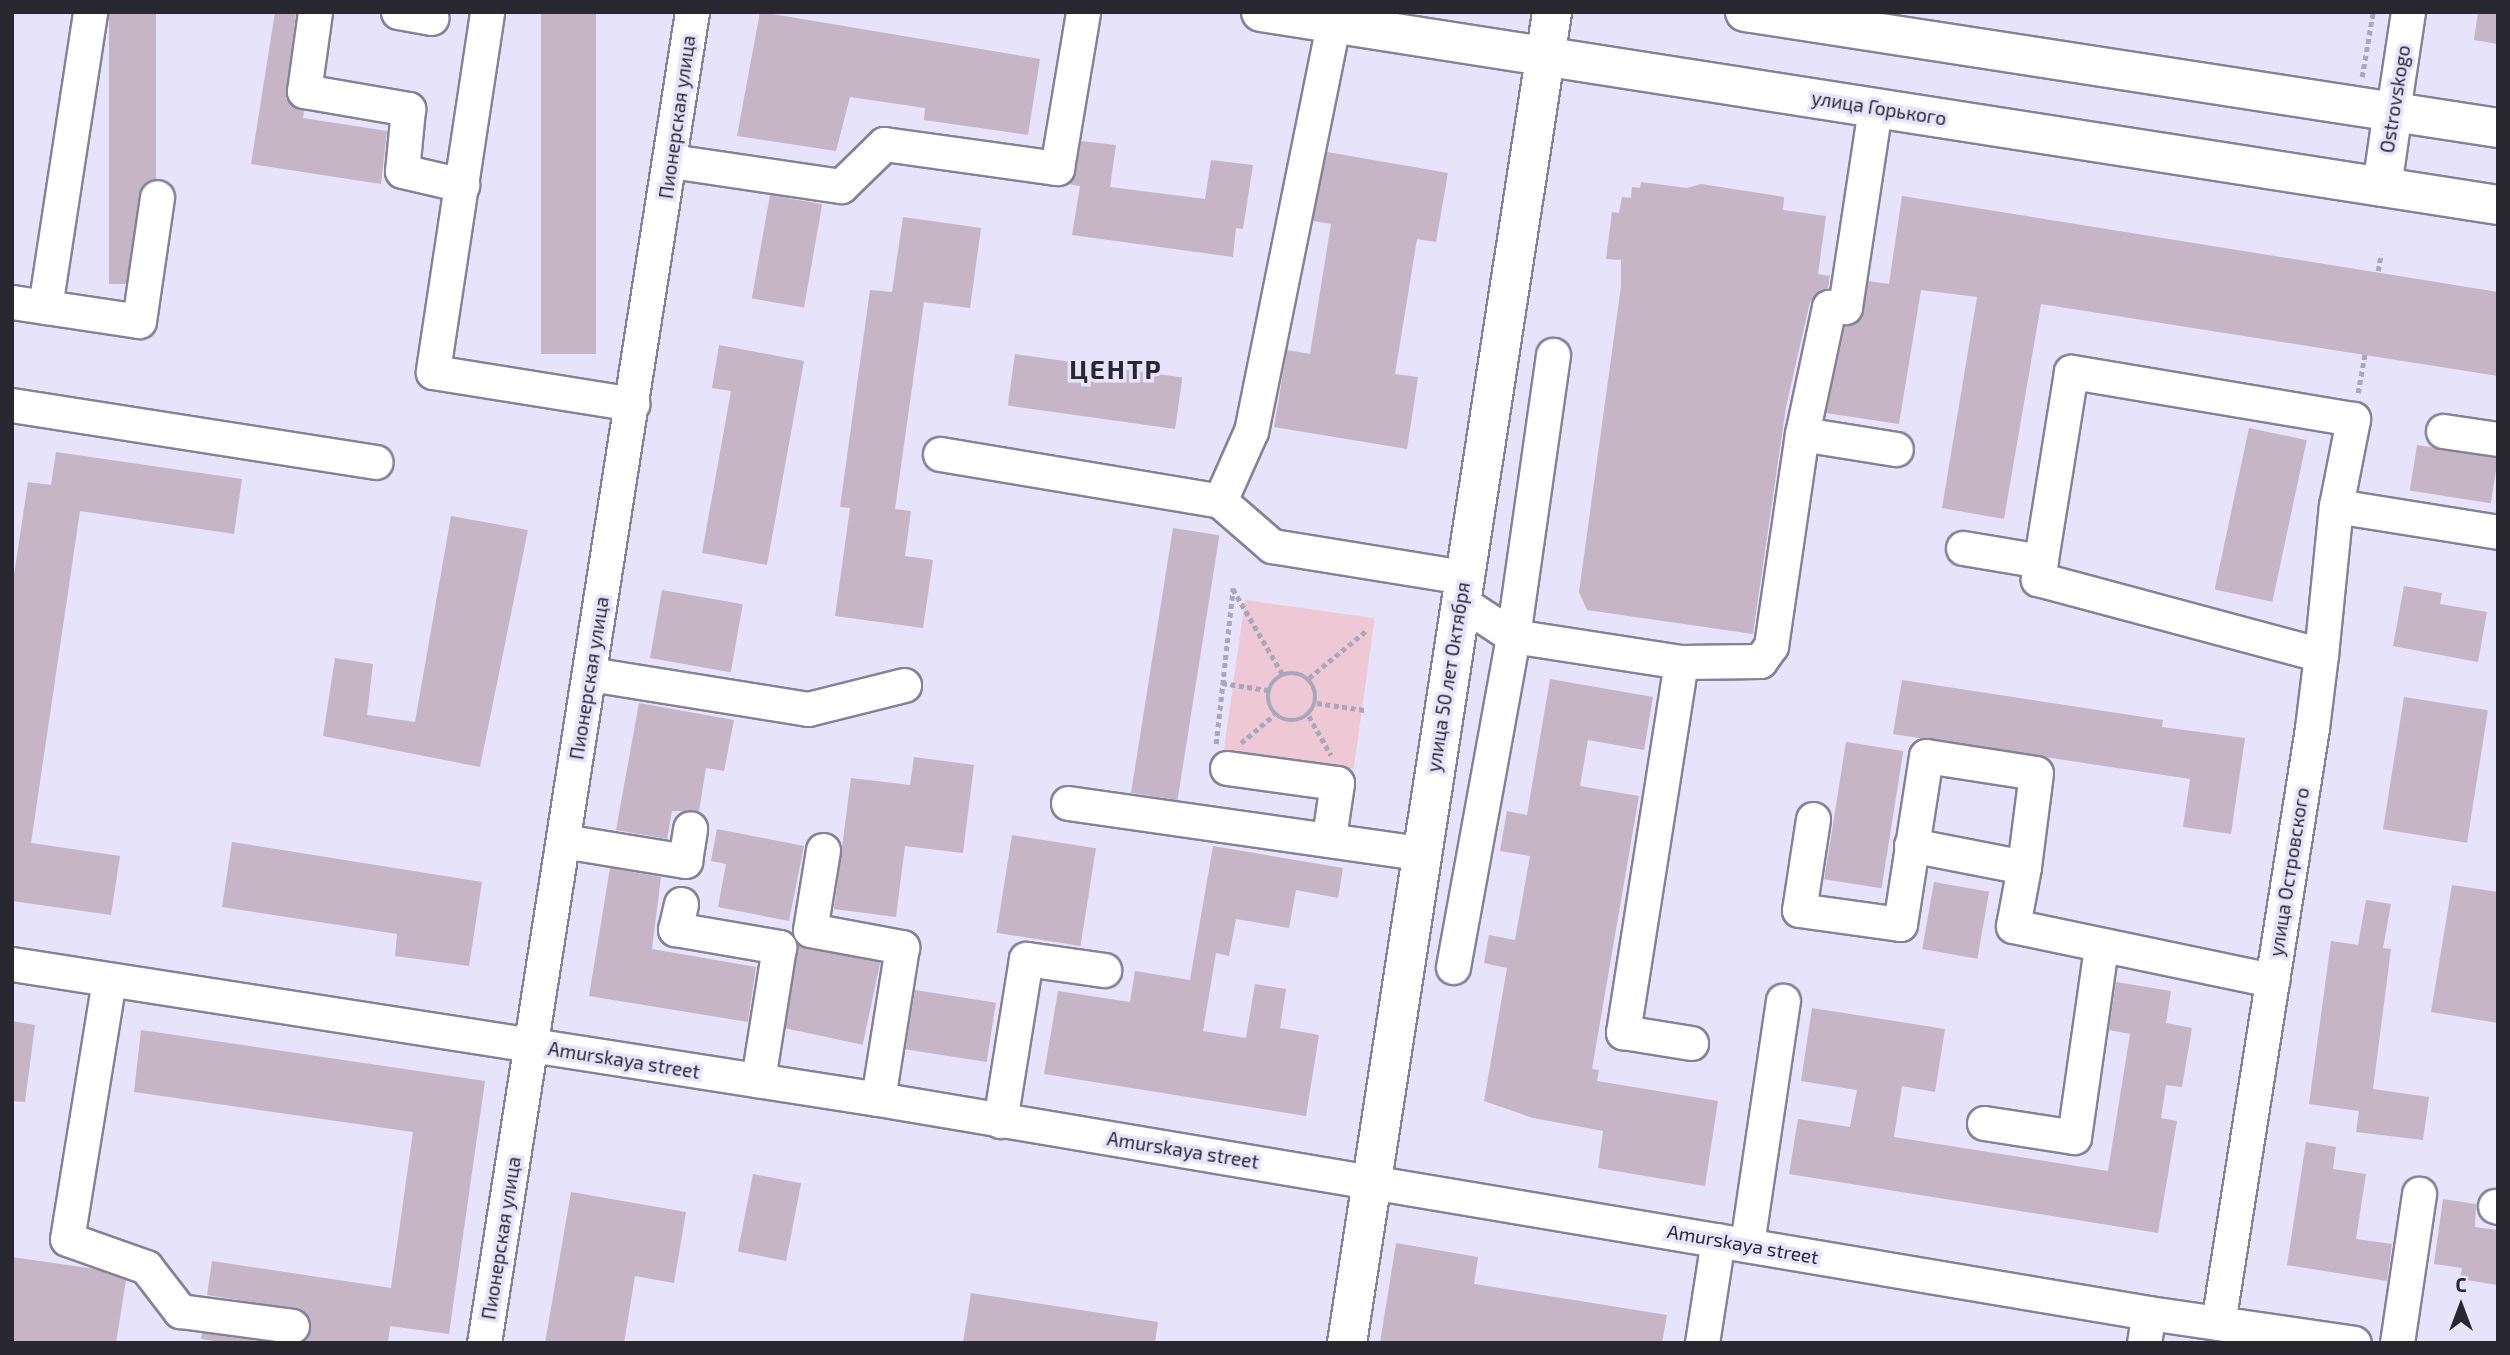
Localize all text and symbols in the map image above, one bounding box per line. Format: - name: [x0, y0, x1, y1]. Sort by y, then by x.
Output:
- street label: Пионерская улица: [654, 34, 700, 200]
- street label: Ostrovskogo: [2375, 43, 2415, 155]
- street label: улица Горького: [1810, 86, 1948, 130]
- district label: ЦЕНТР: [1070, 353, 1162, 385]
- street label: улица 50 лет Октября: [1422, 580, 1474, 774]
- street label: Пионерская улица: [565, 595, 613, 761]
- street label: улица Островского: [2264, 786, 2314, 958]
- street label: Amurskaya street: [547, 1037, 701, 1083]
- street label: Amurskaya street: [1106, 1127, 1260, 1173]
- street label: Пионерская улица: [477, 1155, 525, 1321]
- street label: Amurskaya street: [1666, 1219, 1820, 1269]
- north arrow: [2426, 1271, 2496, 1341]
- text: С: [2455, 1273, 2467, 1296]

